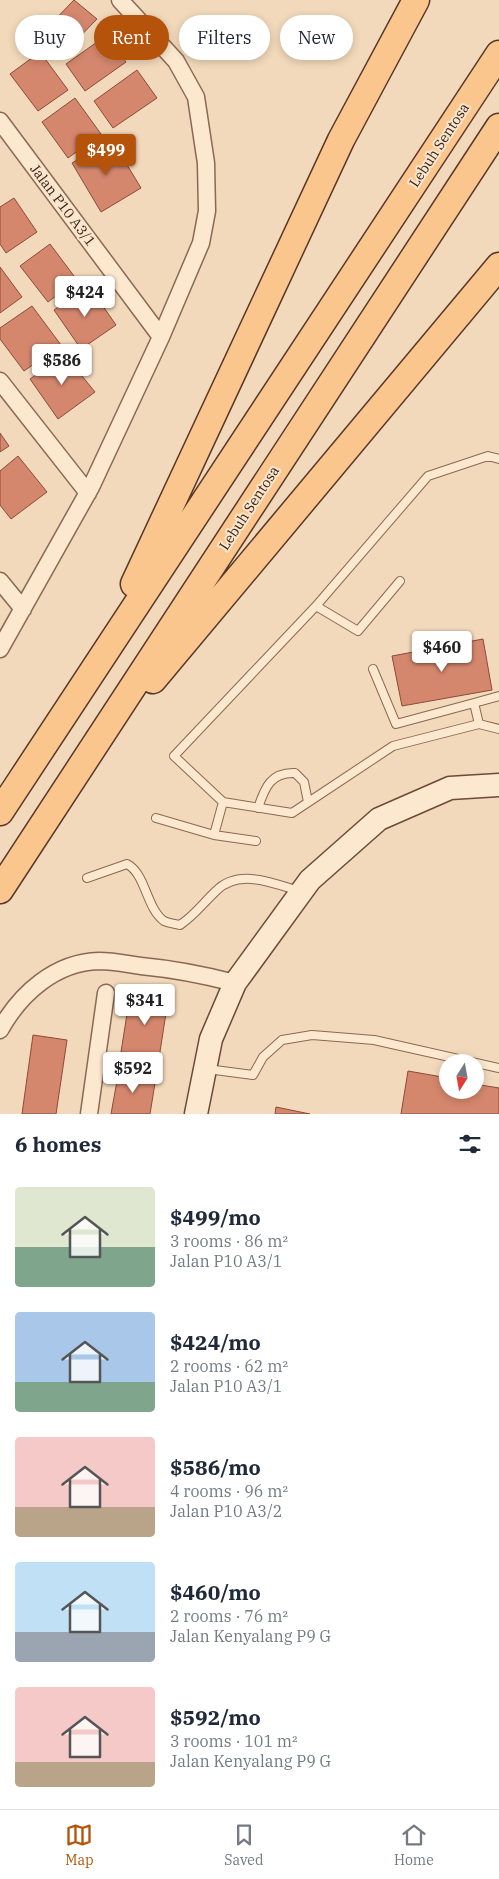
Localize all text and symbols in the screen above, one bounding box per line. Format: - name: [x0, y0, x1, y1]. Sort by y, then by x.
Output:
- chip: Buy: [15, 15, 84, 60]
- chip: Rent: [94, 15, 169, 60]
- chip: Filters: [179, 15, 270, 60]
- chip: New: [280, 15, 353, 60]
- street label: Lebuh Sentosa: [405, 99, 473, 191]
- pin: $499: [76, 134, 136, 176]
- text: $499: [87, 140, 125, 160]
- street label: Jalan P10 A3/1: [26, 160, 100, 250]
- pin: $424: [55, 276, 115, 318]
- text: $424: [66, 282, 104, 302]
- pin: $586: [32, 344, 92, 386]
- text: $586: [43, 350, 81, 370]
- street label: Lebuh Sentosa: [215, 462, 283, 554]
- pin: $460: [412, 630, 472, 673]
- text: $460: [423, 637, 461, 657]
- pin: $341: [115, 984, 175, 1026]
- text: $341: [126, 990, 164, 1010]
- pin: $592: [103, 1052, 163, 1094]
- north arrow: [439, 1054, 484, 1099]
- map controls: [439, 1054, 484, 1099]
- text: $592: [114, 1058, 152, 1078]
- text: 6 homes: [15, 1130, 101, 1158]
- icon: filters: [456, 1130, 484, 1158]
- text: $499/mo: [170, 1203, 261, 1231]
- icon: home: [55, 1207, 115, 1267]
- text: 3 rooms · 86 m²: [170, 1231, 288, 1251]
- text: Jalan P10 A3/1: [170, 1251, 282, 1271]
- text: $424/mo: [170, 1328, 261, 1356]
- icon: home: [55, 1332, 115, 1392]
- text: 2 rooms · 62 m²: [170, 1356, 288, 1376]
- text: Jalan P10 A3/1: [170, 1376, 282, 1396]
- text: $586/mo: [170, 1453, 261, 1481]
- icon: home: [55, 1457, 115, 1517]
- text: 4 rooms · 96 m²: [170, 1481, 288, 1501]
- text: Jalan P10 A3/2: [170, 1501, 282, 1521]
- text: $460/mo: [170, 1578, 261, 1606]
- icon: home: [55, 1582, 115, 1642]
- text: 2 rooms · 76 m²: [170, 1606, 288, 1626]
- text: Jalan Kenyalang P9 G: [170, 1626, 331, 1646]
- text: $592/mo: [170, 1703, 261, 1731]
- icon: home: [55, 1707, 115, 1767]
- text: 3 rooms · 101 m²: [170, 1731, 298, 1751]
- text: Jalan Kenyalang P9 G: [170, 1751, 331, 1771]
- tab: Map: [65, 1821, 94, 1869]
- tab: Saved: [224, 1821, 263, 1869]
- tab: Home: [394, 1821, 434, 1869]

